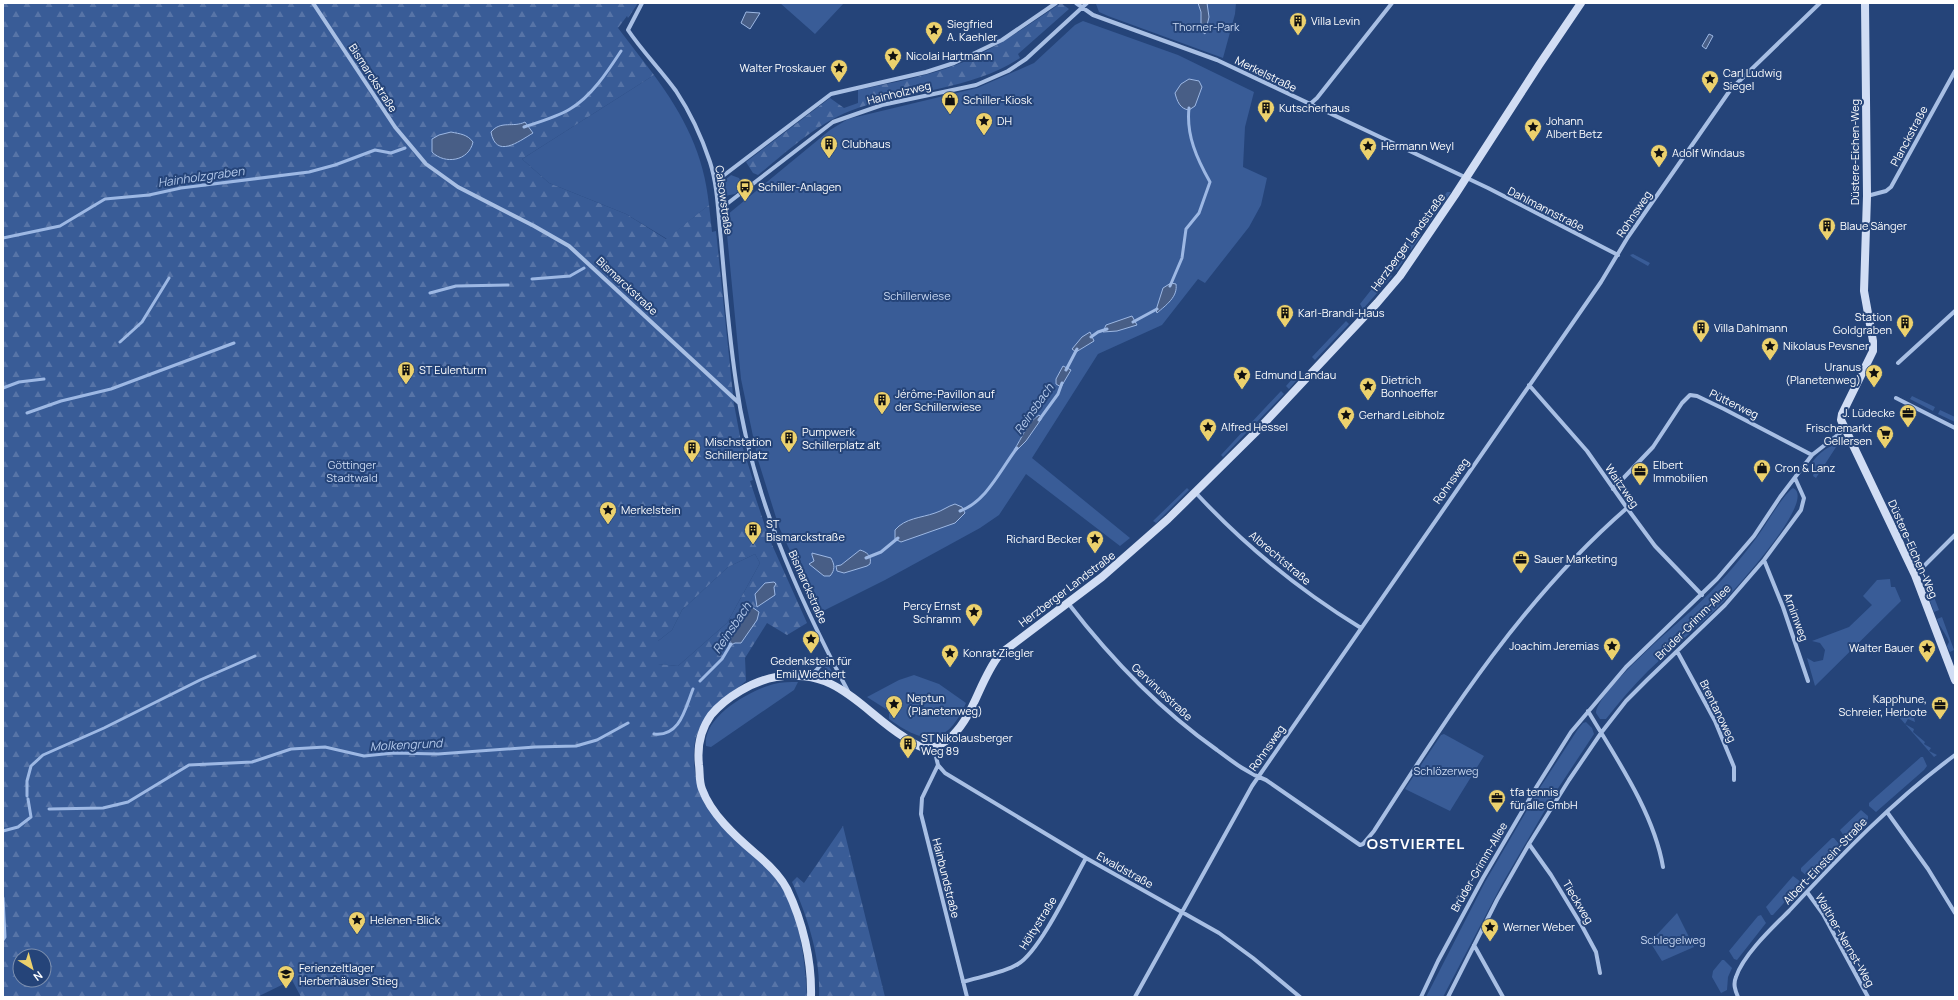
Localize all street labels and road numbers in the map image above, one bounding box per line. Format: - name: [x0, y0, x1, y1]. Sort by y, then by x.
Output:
- street label: Bismarckstraße: [346, 41, 401, 115]
- street label: Merkelstraße: [1233, 52, 1300, 95]
- street label: Hainholzweg: [865, 77, 932, 108]
- street label: Düstere-Eichen-Weg: [1847, 99, 1862, 205]
- street label: Planckstraße: [1886, 102, 1931, 169]
- street label: Calsowstraße: [712, 164, 737, 236]
- street label: Dahlmannstraße: [1505, 183, 1588, 235]
- street label: Rohnsweg: [1612, 187, 1655, 240]
- street label: Herzberger Landstraße: [1367, 189, 1448, 294]
- street label: Bismarckstraße: [593, 253, 662, 318]
- street label: Pütterweg: [1707, 385, 1761, 422]
- street label: Rohnsweg: [1429, 455, 1472, 507]
- street label: Waitzweg: [1602, 461, 1643, 510]
- street label: Düstere-Eichen-Weg: [1885, 497, 1942, 600]
- street label: Albrechtstraße: [1246, 527, 1315, 588]
- street label: Herzberger Landstraße: [1015, 547, 1119, 630]
- street label: Bismarckstraße: [786, 548, 832, 626]
- street label: Brüder-Grimm-Allee: [1652, 580, 1734, 663]
- street label: Arnimweg: [1781, 591, 1812, 643]
- street label: Gervinusstraße: [1129, 659, 1196, 724]
- street label: Brentanoweg: [1697, 677, 1740, 745]
- street label: Rohnsweg: [1245, 722, 1288, 774]
- street label: Albert-Einstein-Straße: [1779, 814, 1870, 907]
- street label: Brüder-Grimm-Allee: [1447, 819, 1511, 914]
- street label: Hainbundstraße: [929, 836, 964, 920]
- street label: Ewaldstraße: [1094, 848, 1157, 892]
- street label: Tieckweg: [1560, 877, 1597, 926]
- street label: Walther-Nernst-Weg: [1812, 890, 1878, 989]
- street label: Höltystraße: [1015, 893, 1060, 952]

